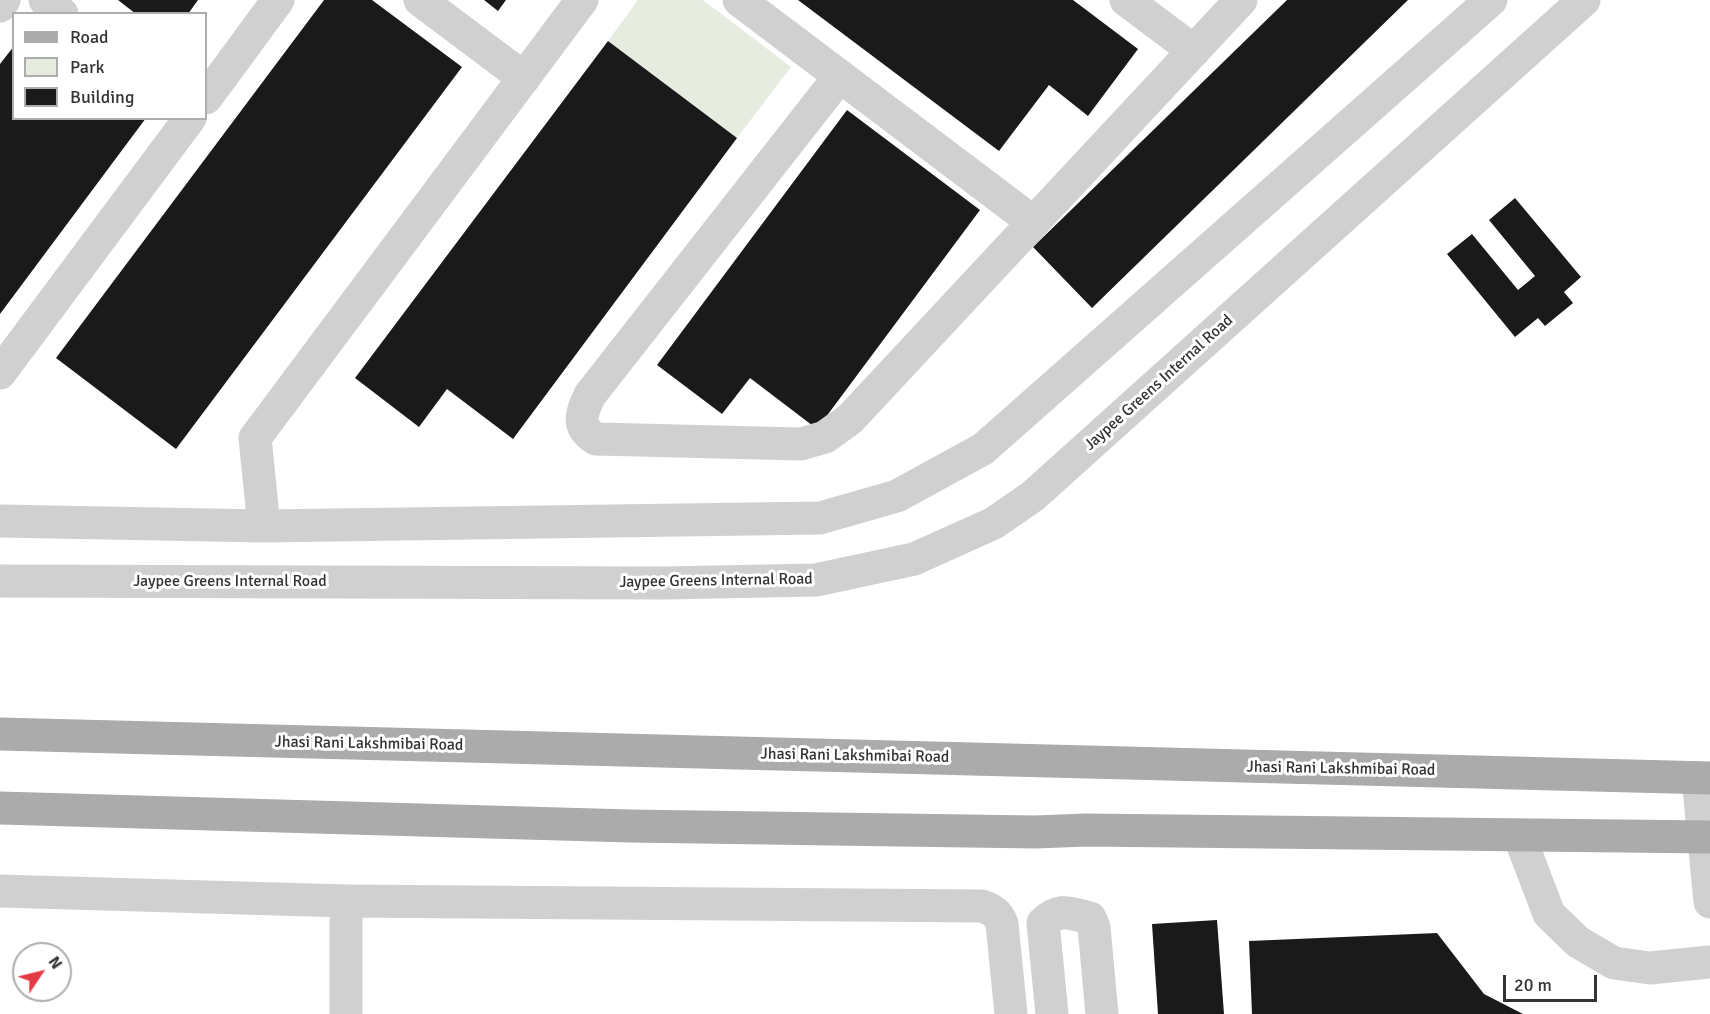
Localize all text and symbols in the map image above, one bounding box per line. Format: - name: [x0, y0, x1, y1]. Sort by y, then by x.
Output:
- legend: [12, 12, 207, 120]
- text: Road: [70, 26, 109, 48]
- text: Park: [70, 56, 105, 78]
- text: Building: [70, 86, 134, 108]
- street label: Jaypee Greens Internal Road: [1081, 311, 1237, 455]
- street label: Jaypee Greens Internal Road: [619, 570, 813, 592]
- street label: Jaypee Greens Internal Road: [133, 572, 327, 592]
- street label: Jhasi Rani Lakshmibai Road: [274, 733, 464, 755]
- street label: Jhasi Rani Lakshmibai Road: [760, 745, 950, 767]
- street label: Jhasi Rani Lakshmibai Road: [1246, 758, 1436, 780]
- north arrow: [12, 942, 72, 1002]
- text: N: [44, 953, 66, 973]
- scale bar: [1506, 963, 1600, 1001]
- text: 20 m: [1514, 974, 1552, 996]

